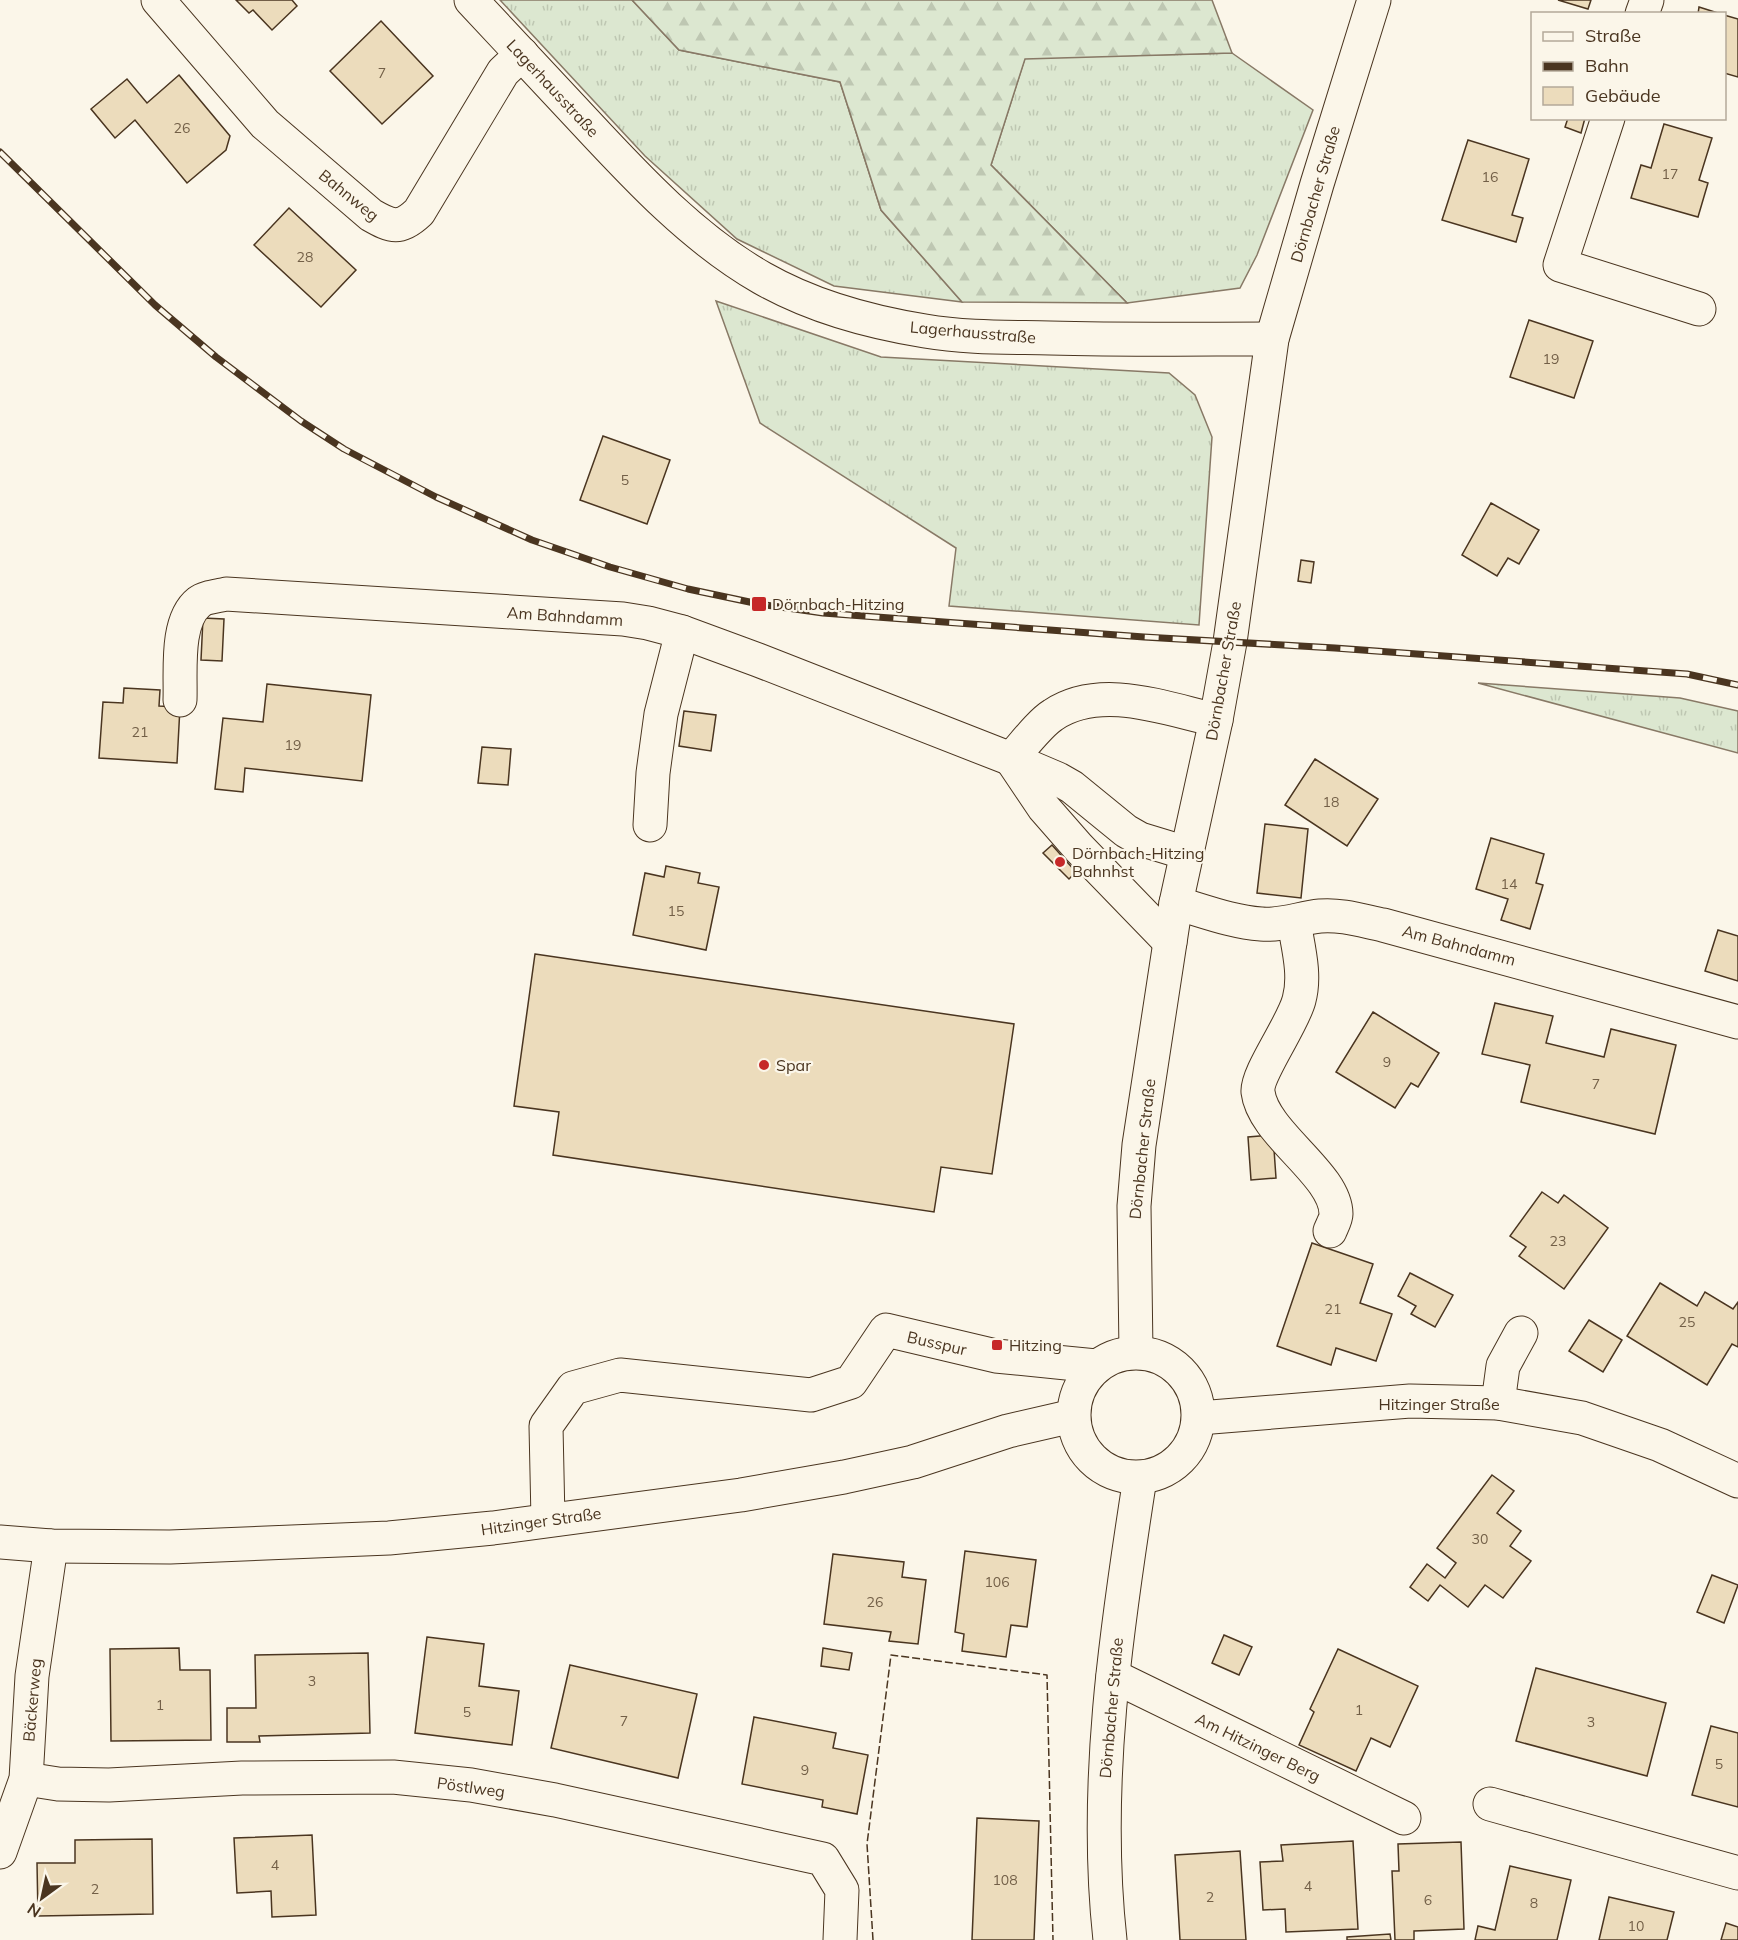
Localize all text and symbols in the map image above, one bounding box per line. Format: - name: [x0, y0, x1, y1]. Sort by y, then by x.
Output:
- legend: [1531, 12, 1726, 120]
- text: Straße: [1585, 24, 1641, 47]
- street label: Lagerhausstraße: [503, 35, 603, 141]
- text: Bahn: [1585, 54, 1629, 77]
- house number: 7: [378, 64, 386, 82]
- text: Gebäude: [1585, 84, 1661, 107]
- house number: 26: [174, 119, 190, 137]
- street label: Dörnbacher Straße: [1286, 123, 1344, 265]
- street label: Bahnweg: [315, 165, 383, 225]
- house number: 17: [1662, 165, 1678, 183]
- house number: 16: [1482, 168, 1498, 186]
- house number: 28: [297, 248, 313, 266]
- street label: Lagerhausstraße: [909, 317, 1037, 347]
- house number: 19: [1543, 350, 1559, 368]
- house number: 5: [621, 471, 629, 489]
- place label: Dörnbach-Hitzing: [772, 594, 904, 614]
- marker: Dörnbach-Hitzing: [750, 595, 768, 613]
- street label: Dörnbacher Straße: [1201, 600, 1245, 742]
- street label: Am Bahndamm: [506, 602, 624, 630]
- house number: 21: [132, 723, 148, 741]
- house number: 19: [285, 736, 301, 754]
- house number: 18: [1323, 793, 1339, 811]
- place label: Dörnbach-Hitzing Bahnhst: [1072, 843, 1204, 881]
- marker: Dörnbach-Hitzing Bahnhst: [1053, 855, 1067, 869]
- house number: 14: [1501, 875, 1518, 893]
- house number: 15: [668, 902, 684, 920]
- street label: Am Bahndamm: [1400, 920, 1518, 970]
- house number: 9: [1383, 1053, 1391, 1071]
- place label: Spar: [776, 1055, 811, 1075]
- marker: Spar: [757, 1058, 771, 1072]
- house number: 7: [1592, 1075, 1600, 1093]
- street label: Dörnbacher Straße: [1125, 1078, 1159, 1220]
- house number: 23: [1550, 1232, 1566, 1250]
- house number: 21: [1325, 1300, 1341, 1318]
- house number: 25: [1679, 1313, 1695, 1331]
- street label: Busspur: [905, 1326, 969, 1360]
- place label: Hitzing: [1009, 1335, 1062, 1355]
- marker: Hitzing: [990, 1338, 1004, 1352]
- street label: Hitzinger Straße: [1378, 1394, 1500, 1414]
- street label: Hitzinger Straße: [480, 1503, 602, 1539]
- house number: 30: [1472, 1530, 1488, 1548]
- house number: 106: [984, 1573, 1010, 1591]
- house number: 26: [867, 1593, 883, 1611]
- street label: Dörnbacher Straße: [1095, 1637, 1127, 1779]
- street label: Bäckerweg: [18, 1657, 46, 1743]
- house number: 3: [308, 1672, 316, 1690]
- house number: 1: [156, 1696, 164, 1714]
- house number: 1: [1355, 1701, 1363, 1719]
- house number: 5: [463, 1703, 471, 1721]
- street label: Am Hitzinger Berg: [1192, 1708, 1324, 1786]
- house number: 7: [620, 1712, 628, 1730]
- house number: 3: [1587, 1713, 1595, 1731]
- house number: 5: [1715, 1755, 1723, 1773]
- house number: 9: [801, 1761, 809, 1779]
- street label: Pöstlweg: [436, 1772, 506, 1802]
- house number: 4: [271, 1856, 280, 1874]
- north arrow: [12, 1868, 72, 1928]
- house number: 108: [992, 1871, 1018, 1889]
- house number: 4: [1304, 1877, 1313, 1895]
- house number: 2: [91, 1880, 99, 1898]
- house number: 2: [1206, 1888, 1214, 1906]
- house number: 6: [1424, 1891, 1432, 1909]
- house number: 8: [1530, 1894, 1538, 1912]
- text: N: [23, 1899, 44, 1922]
- house number: 10: [1628, 1917, 1644, 1935]

